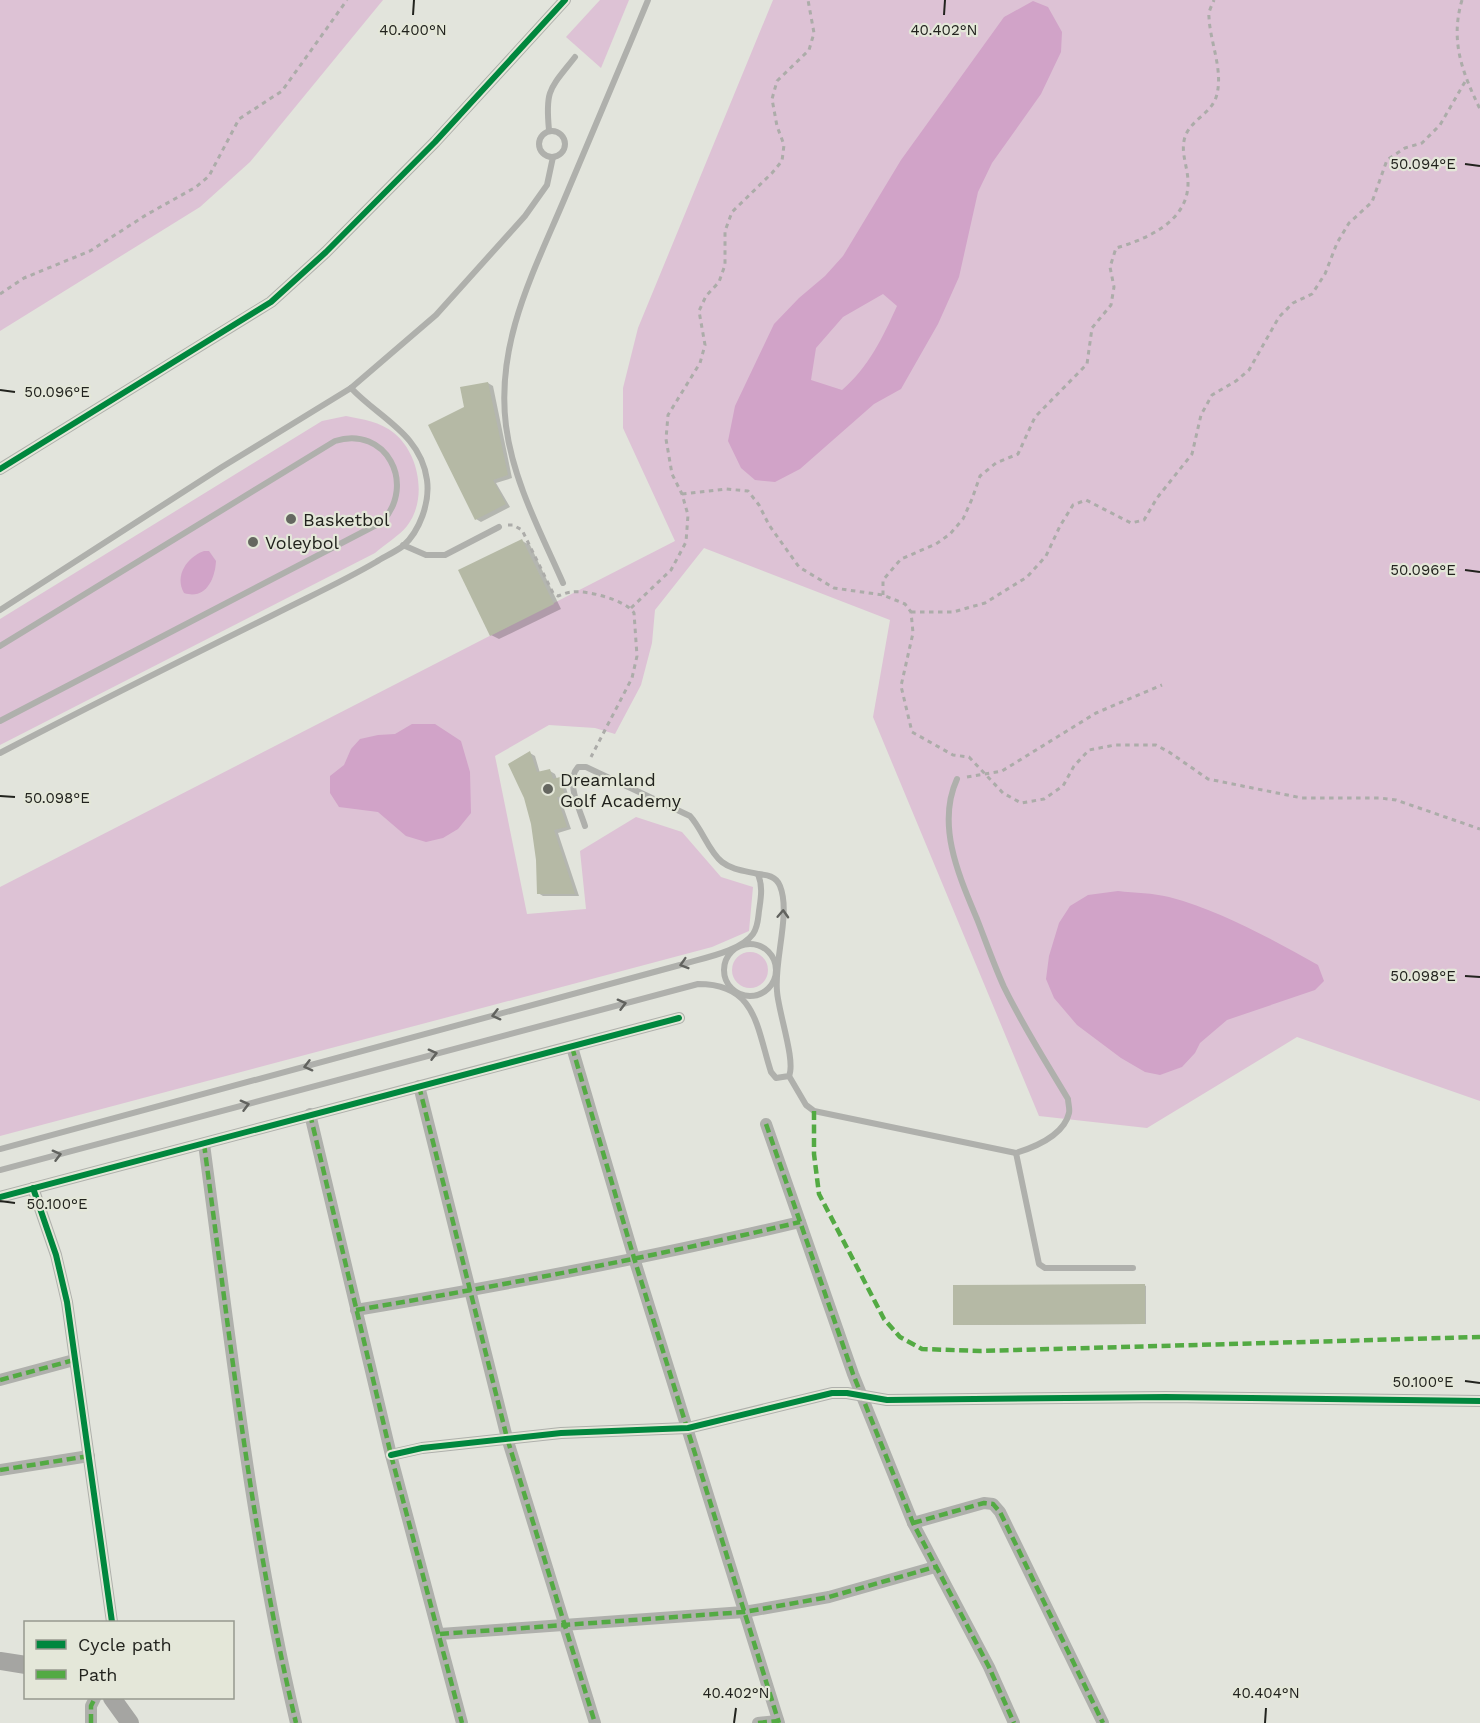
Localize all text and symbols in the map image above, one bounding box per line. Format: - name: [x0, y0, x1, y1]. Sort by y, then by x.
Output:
- text: 40.400°N: [379, 21, 447, 39]
- text: 40.402°N: [910, 21, 978, 39]
- text: 50.094°E: [1390, 155, 1456, 173]
- text: 50.096°E: [24, 383, 90, 401]
- place label: Basketbol: [303, 509, 390, 530]
- marker: Basketbol: [284, 512, 298, 526]
- place label: Voleybol: [265, 532, 339, 553]
- marker: Voleybol: [246, 535, 260, 549]
- text: 50.096°E: [1390, 561, 1456, 579]
- place label: Dreamland Golf Academy: [560, 769, 682, 811]
- marker: Dreamland Golf Academy: [541, 782, 555, 796]
- text: 50.098°E: [24, 789, 90, 807]
- one-way arrow: [776, 910, 789, 919]
- one-way arrow: [679, 956, 690, 969]
- text: 50.098°E: [1390, 967, 1456, 985]
- one-way arrow: [616, 999, 626, 1011]
- one-way arrow: [491, 1008, 502, 1020]
- one-way arrow: [428, 1049, 438, 1062]
- one-way arrow: [303, 1059, 314, 1071]
- one-way arrow: [240, 1099, 250, 1112]
- one-way arrow: [51, 1150, 61, 1162]
- text: 50.100°E: [27, 1195, 87, 1213]
- text: 50.100°E: [1393, 1373, 1453, 1391]
- legend: [24, 1621, 234, 1699]
- text: Cycle path: [78, 1634, 172, 1655]
- text: Path: [78, 1664, 118, 1685]
- text: 40.402°N: [702, 1684, 770, 1702]
- text: 40.404°N: [1232, 1684, 1300, 1702]

